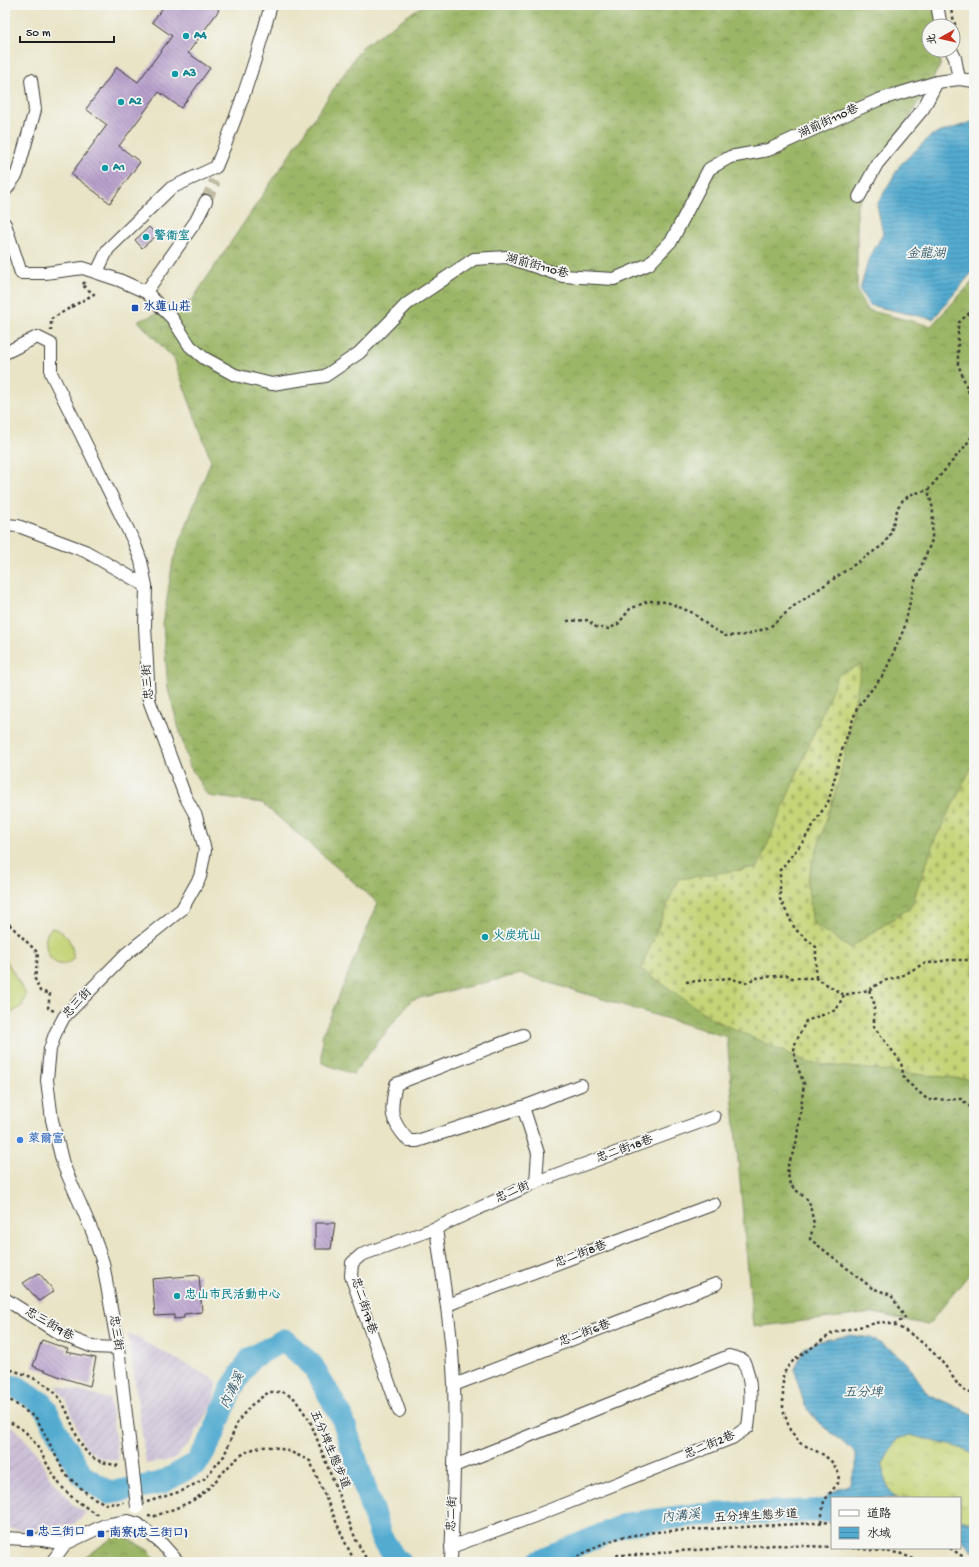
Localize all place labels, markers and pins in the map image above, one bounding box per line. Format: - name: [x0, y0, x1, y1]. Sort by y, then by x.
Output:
- place label: A4: [193, 29, 207, 43]
- marker: A4: [181, 31, 191, 41]
- place label: A3: [182, 67, 196, 81]
- marker: A3: [170, 69, 180, 79]
- place label: A2: [128, 95, 142, 109]
- marker: A2: [116, 97, 126, 107]
- place label: A1: [112, 161, 125, 175]
- marker: A1: [100, 163, 110, 173]
- place label: 警衛室: [154, 228, 190, 244]
- marker: 警衛室: [141, 232, 151, 242]
- place label: 水蓮山莊: [143, 300, 191, 315]
- marker: 水蓮山莊: [130, 303, 140, 313]
- place label: 火炭坑山: [493, 928, 541, 944]
- marker: 火炭坑山: [480, 932, 490, 942]
- place label: 萊爾富: [28, 1132, 64, 1147]
- marker: 萊爾富: [15, 1135, 25, 1145]
- place label: 忠山市民活動中心: [185, 1288, 281, 1303]
- marker: 忠山市民活動中心: [172, 1291, 182, 1301]
- place label: 忠三街口: [38, 1525, 86, 1540]
- place label: 南寮(忠三街口): [109, 1526, 188, 1541]
- marker: 忠三街口: [25, 1528, 35, 1538]
- marker: 南寮(忠三街口): [96, 1529, 106, 1539]

